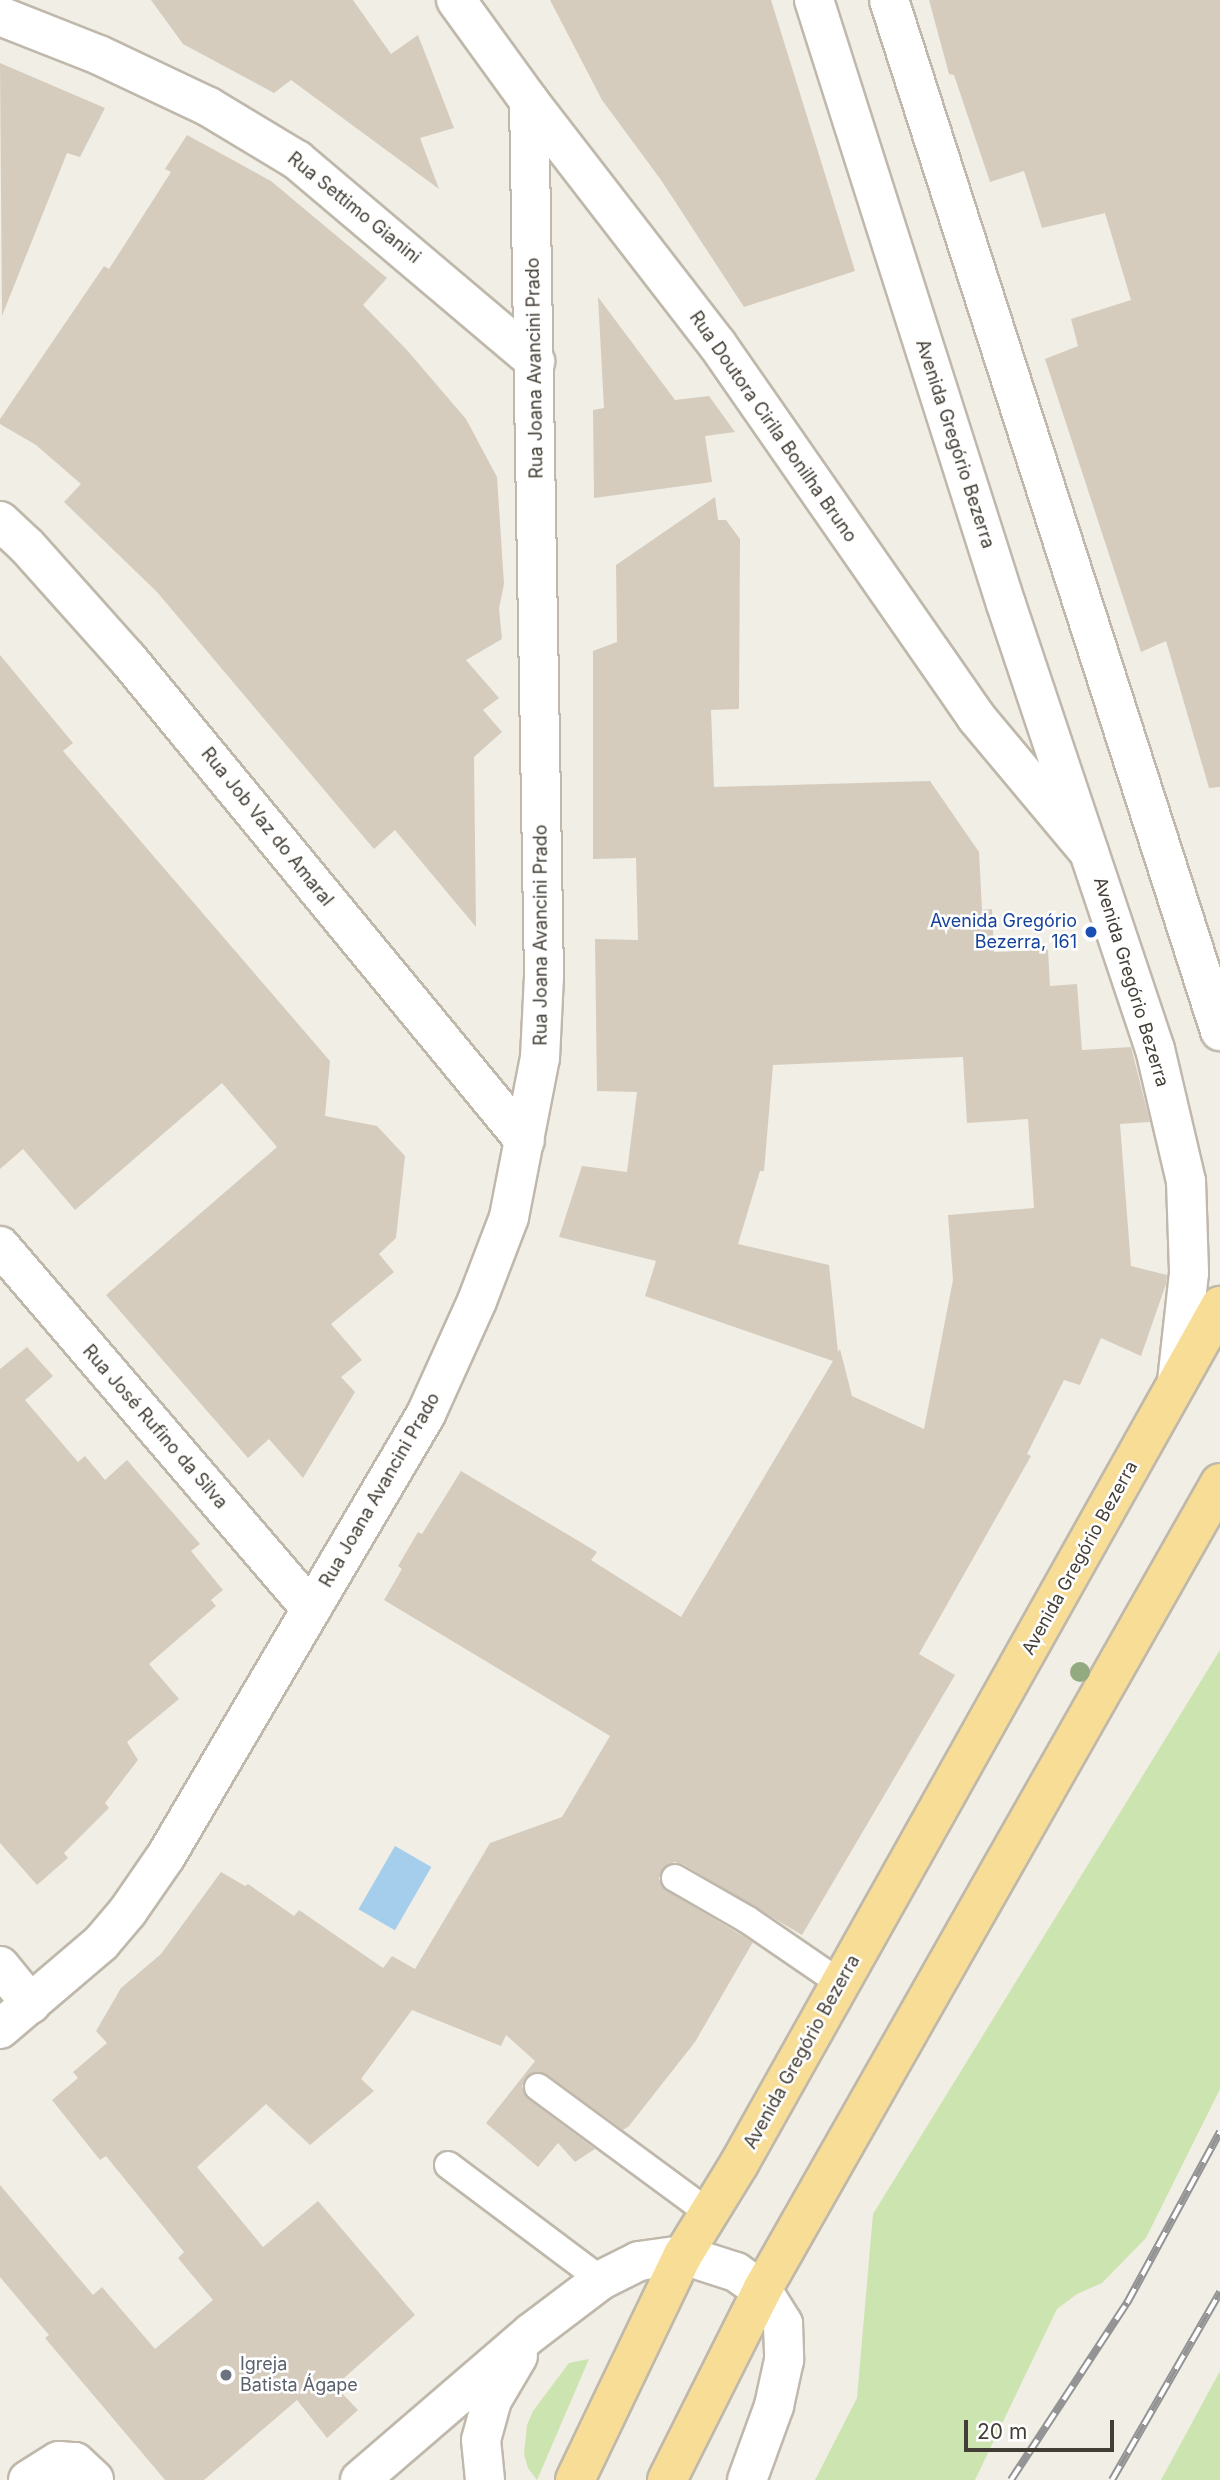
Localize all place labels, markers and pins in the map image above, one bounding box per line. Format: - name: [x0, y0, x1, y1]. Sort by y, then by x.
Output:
- place label: Avenida Gregório Bezerra, 161: [930, 911, 1077, 954]
- marker: Avenida Gregório Bezerra, 161: [1083, 924, 1099, 940]
- place label: Igreja Batista Ágape: [240, 2354, 358, 2396]
- marker: Igreja Batista Ágape: [218, 2367, 234, 2383]

